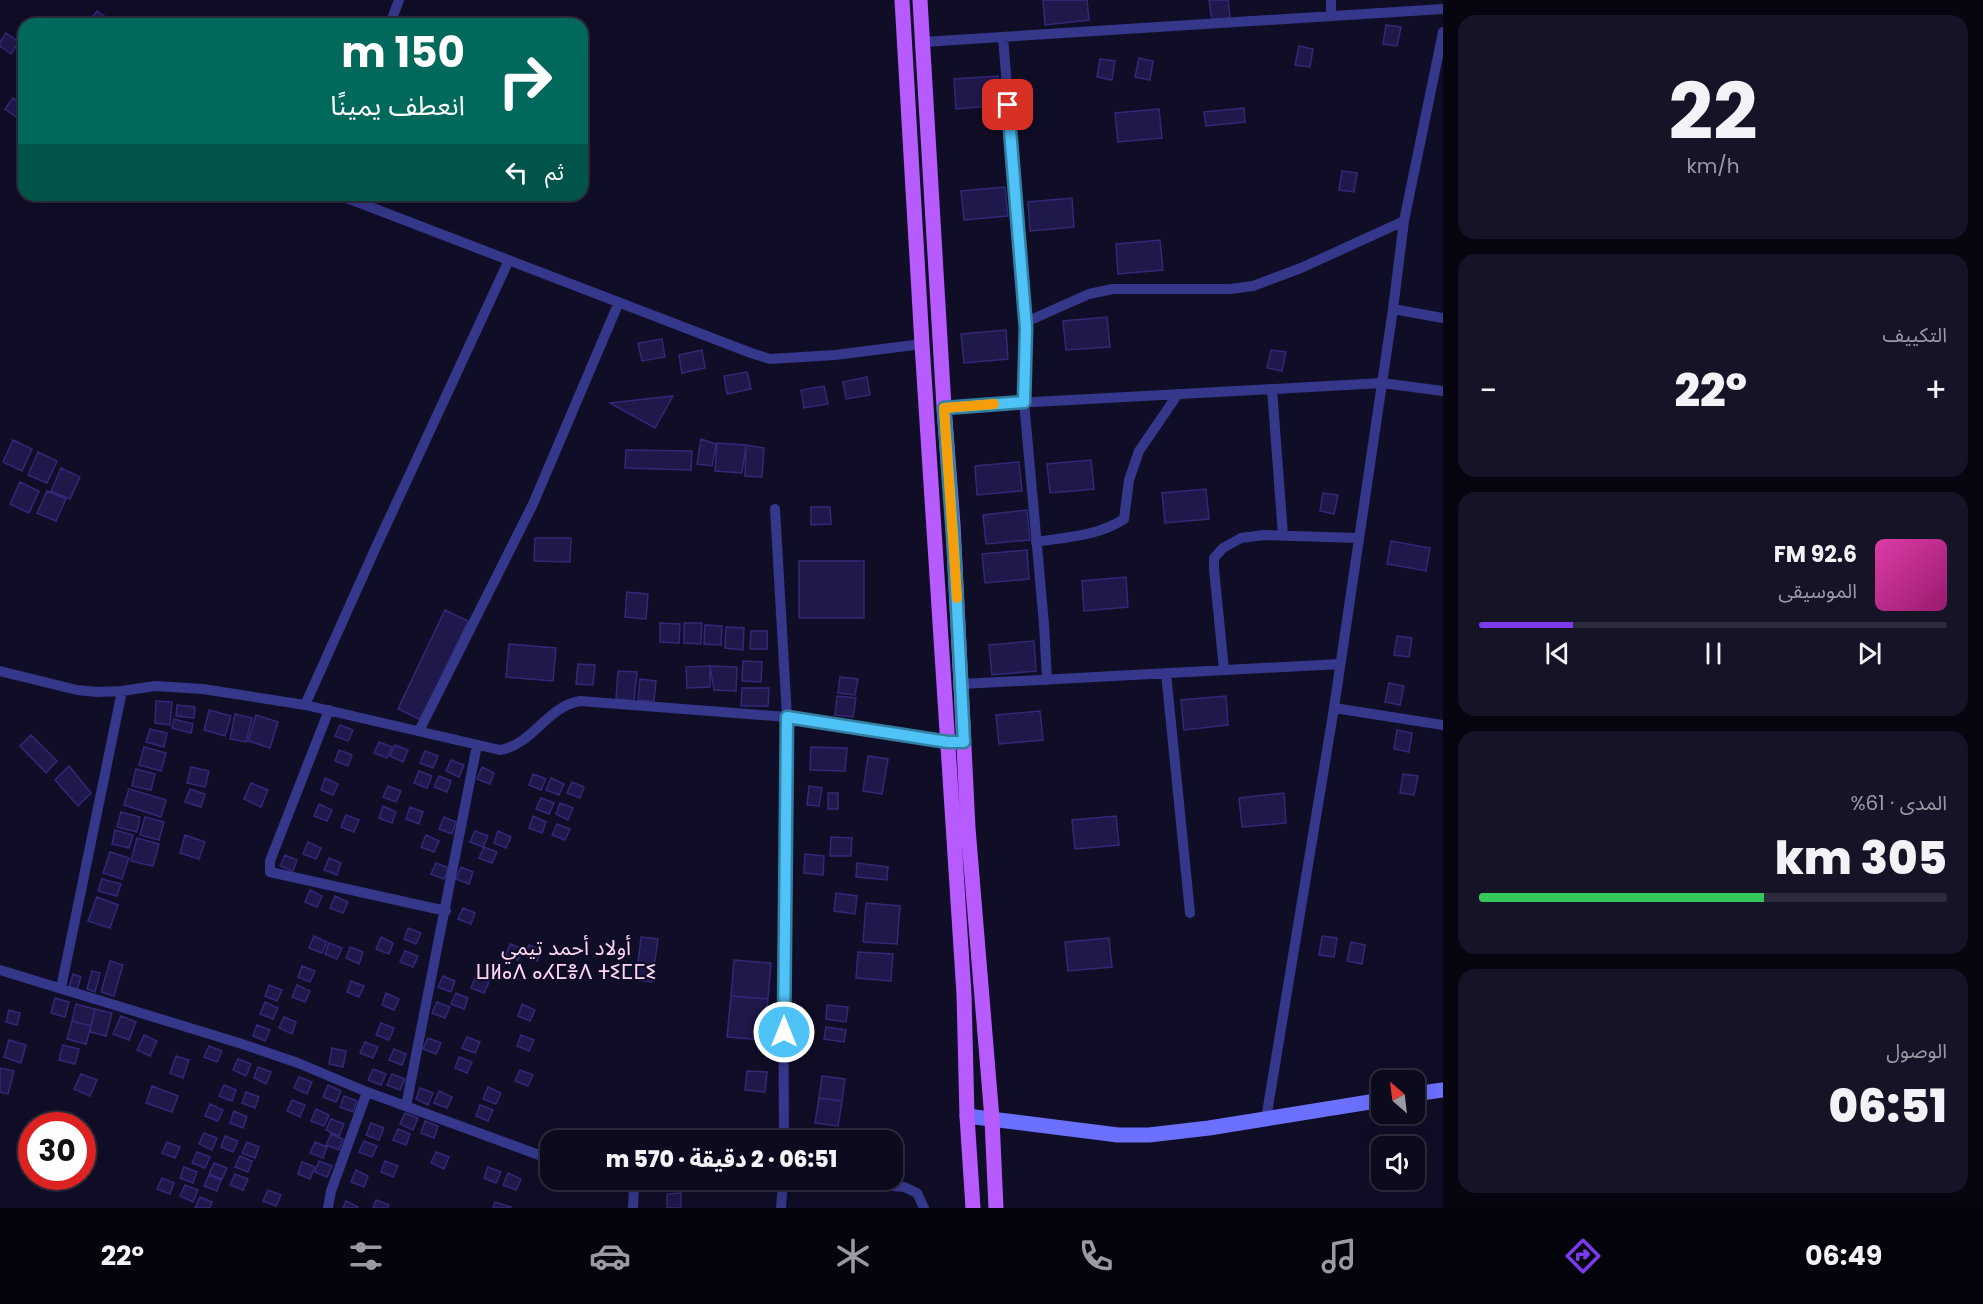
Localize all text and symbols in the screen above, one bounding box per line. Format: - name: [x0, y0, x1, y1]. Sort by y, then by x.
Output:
- text: 150 m: [341, 23, 465, 82]
- icon: right: [486, 42, 564, 120]
- text: 22: [1668, 57, 1758, 166]
- pin: [982, 79, 1033, 130]
- text: انعطف يمينًا: [330, 87, 465, 124]
- icon: arrive: [991, 88, 1024, 121]
- text: km/h: [1686, 152, 1740, 180]
- icon: left: [500, 156, 533, 189]
- text: ثم: [545, 157, 564, 188]
- text: التكييف: [1883, 321, 1947, 349]
- text: 22°: [1674, 359, 1747, 422]
- text: −: [1479, 367, 1497, 414]
- text: +: [1924, 367, 1947, 414]
- text: 92.6 FM: [1774, 539, 1857, 570]
- text: الموسيقى: [1778, 577, 1857, 605]
- icon: previous: [1541, 637, 1574, 670]
- icon: pause: [1697, 637, 1730, 670]
- icon: next: [1853, 637, 1886, 670]
- text: المدى · 61%: [1850, 789, 1947, 817]
- text: 305 km: [1775, 827, 1947, 890]
- district label: أولاد أحمد تيمي ⵡⵍⴰⴷ ⴰⵃⵎⴻⴷ ⵜⵉⵎⵎⵉ: [475, 933, 657, 986]
- position arrow: [752, 1000, 816, 1064]
- text: الوصول: [1886, 1037, 1947, 1065]
- north arrow: [1371, 1070, 1425, 1124]
- map controls: [1371, 1070, 1425, 1190]
- text: 06:51: [1828, 1075, 1947, 1138]
- speed limit sign: 30: [18, 1112, 96, 1190]
- button: sound: [1371, 1136, 1425, 1190]
- text: 06:51 · 2 دقيقة · 570 m: [606, 1144, 837, 1175]
- icon: filters: [345, 1235, 387, 1277]
- icon: car: [589, 1235, 631, 1277]
- icon: climate: [832, 1235, 874, 1277]
- icon: phone: [1075, 1235, 1117, 1277]
- icon: music: [1318, 1235, 1360, 1277]
- icon: directions: [1562, 1235, 1604, 1277]
- text: 22°: [101, 1237, 144, 1274]
- text: 06:49: [1805, 1237, 1882, 1274]

